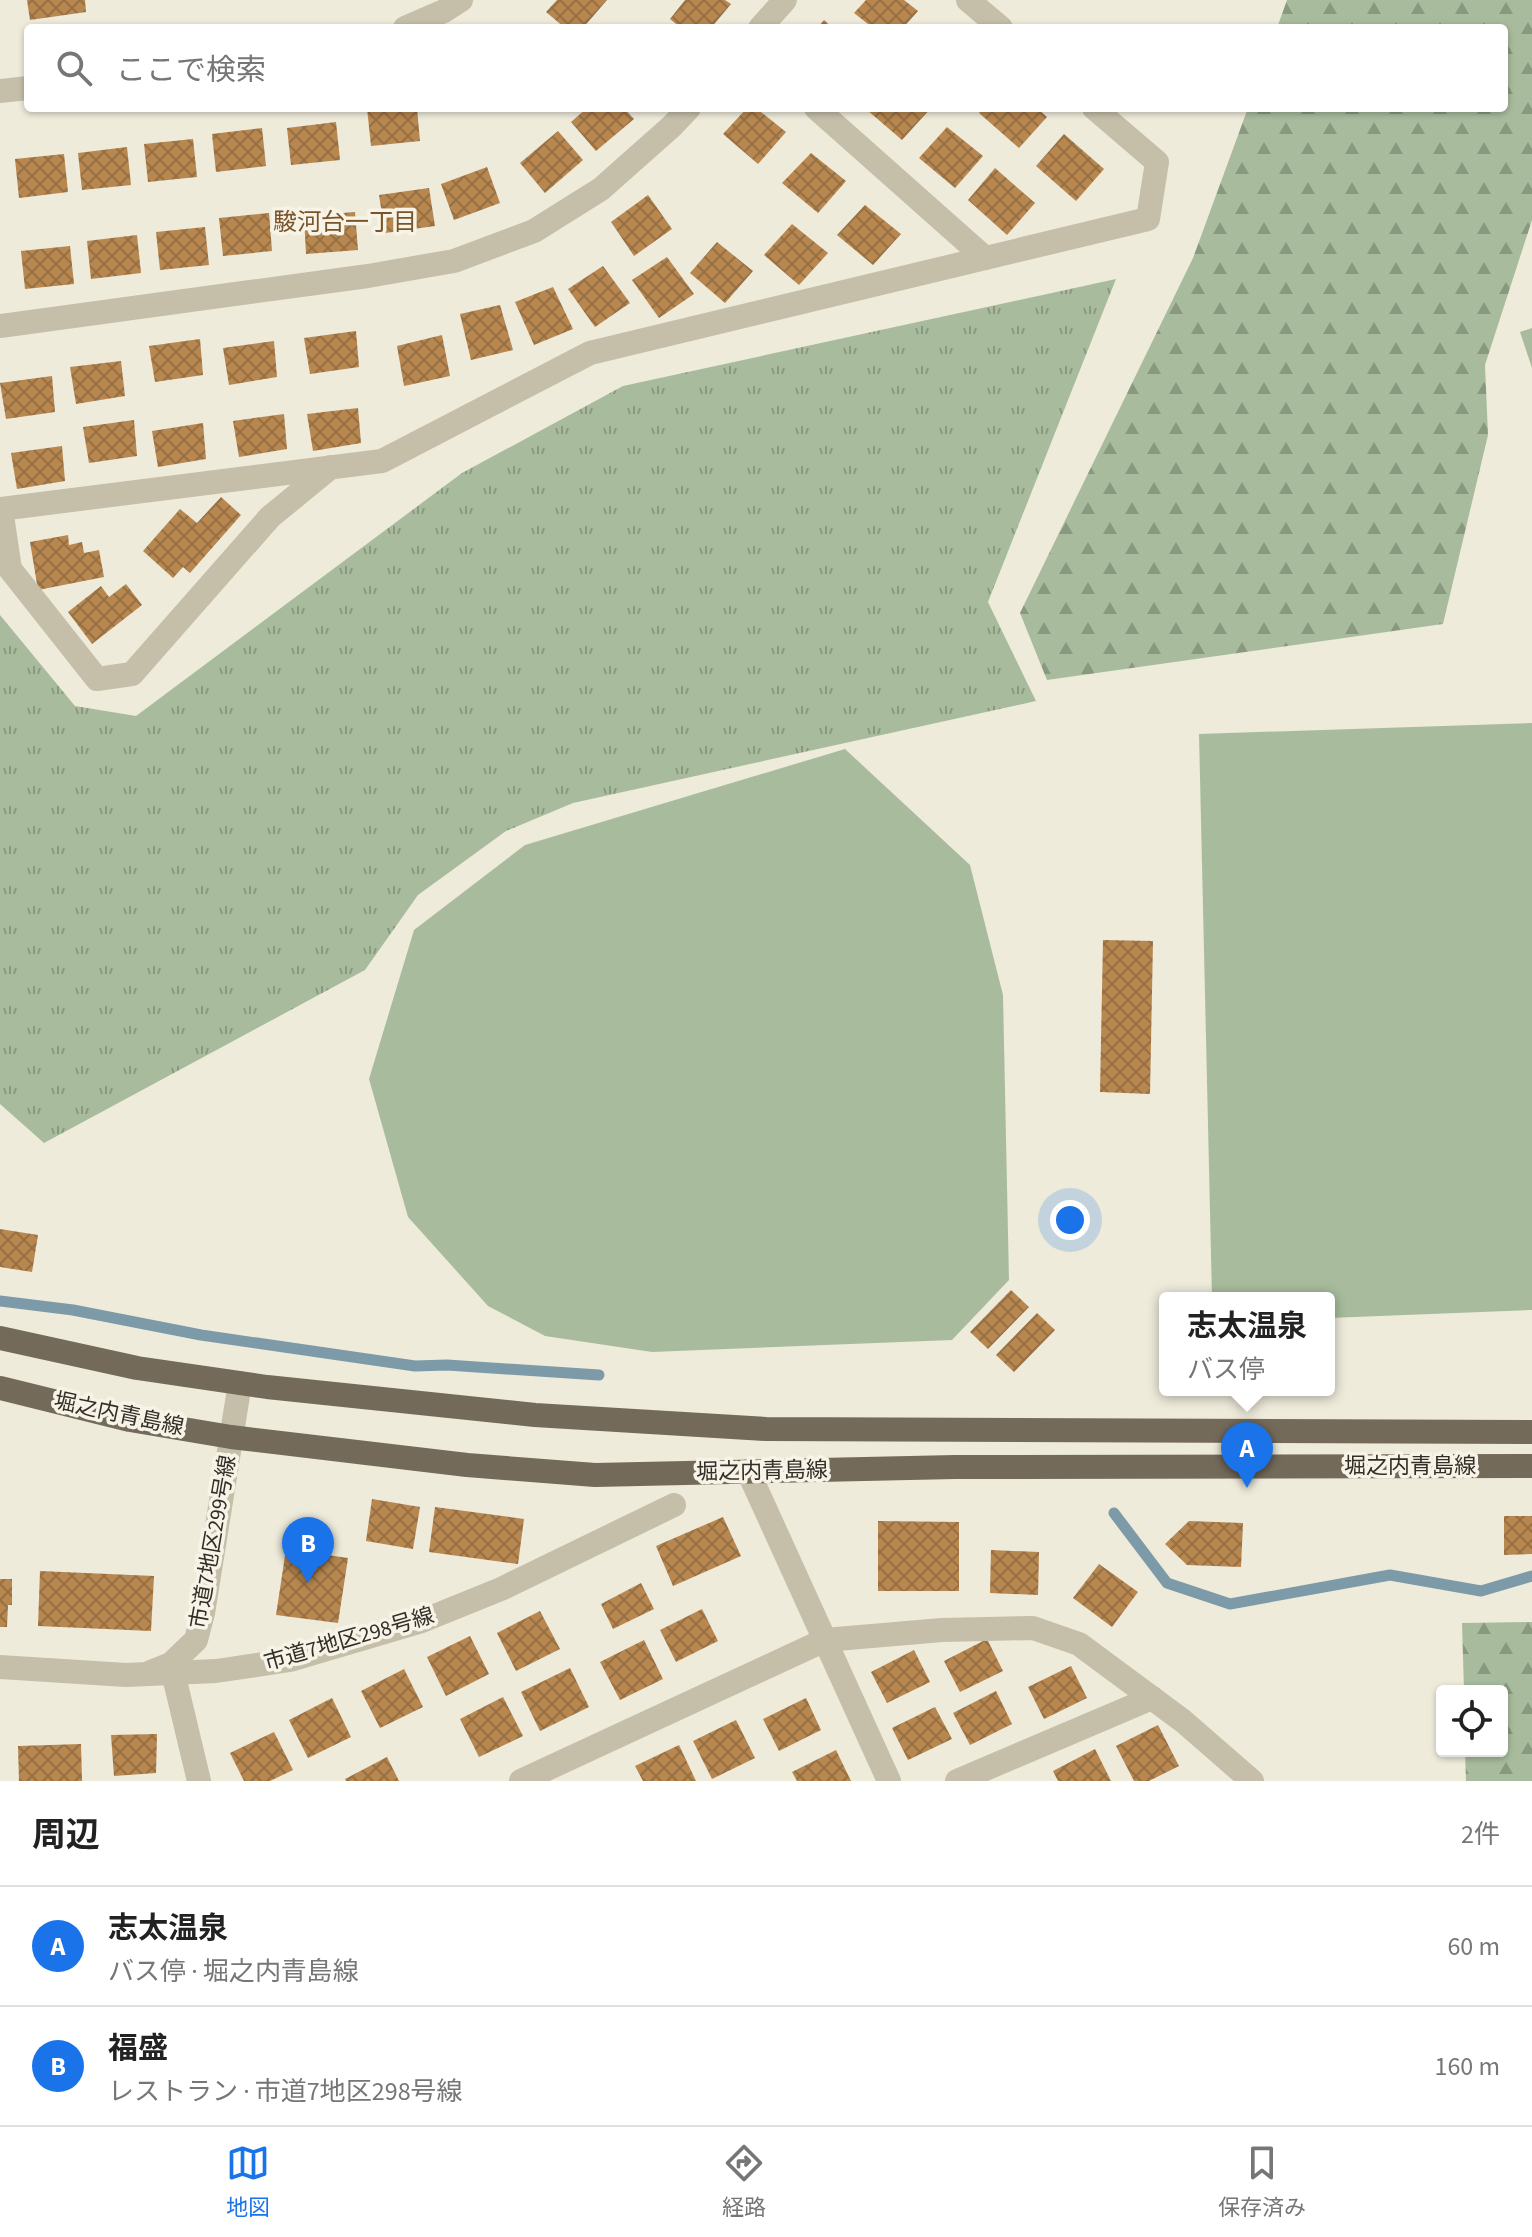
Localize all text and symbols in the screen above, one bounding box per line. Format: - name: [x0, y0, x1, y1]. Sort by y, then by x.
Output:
- search box: [24, 24, 1508, 112]
- icon: search: [52, 46, 96, 90]
- text: ここで検索: [116, 49, 266, 92]
- district label: 駿河台一丁目: [273, 205, 417, 240]
- your location: [1050, 1200, 1090, 1240]
- popup: [1159, 1292, 1335, 1396]
- text: 志太温泉: [1187, 1305, 1307, 1348]
- text: バス停: [1187, 1351, 1265, 1388]
- street label: 堀之内青島線: [51, 1385, 187, 1443]
- pin: A: [1221, 1422, 1273, 1488]
- street label: 堀之内青島線: [1344, 1450, 1476, 1482]
- street label: 市道7地区299号線: [182, 1453, 244, 1631]
- street label: 堀之内青島線: [696, 1454, 828, 1488]
- pin: B: [282, 1517, 334, 1583]
- street label: 市道7地区298号線: [260, 1599, 438, 1679]
- map controls: [1436, 1685, 1508, 1757]
- button: locate: [1436, 1685, 1508, 1757]
- text: 周辺: [32, 1811, 100, 1860]
- text: 2件: [1461, 1816, 1500, 1853]
- text: 志太温泉: [108, 1907, 228, 1950]
- text: A: [51, 1928, 65, 1965]
- text: 60 m: [1447, 1928, 1500, 1965]
- text: バス停 · 堀之内青島線: [108, 1953, 359, 1990]
- text: 福盛: [108, 2027, 168, 2070]
- text: B: [50, 2048, 66, 2085]
- text: 160 m: [1434, 2048, 1500, 2085]
- text: レストラン · 市道7地区298号線: [108, 2073, 463, 2110]
- tab: 地図: [226, 2141, 270, 2224]
- tab: 経路: [722, 2141, 766, 2224]
- tab: 保存済み: [1218, 2141, 1306, 2224]

